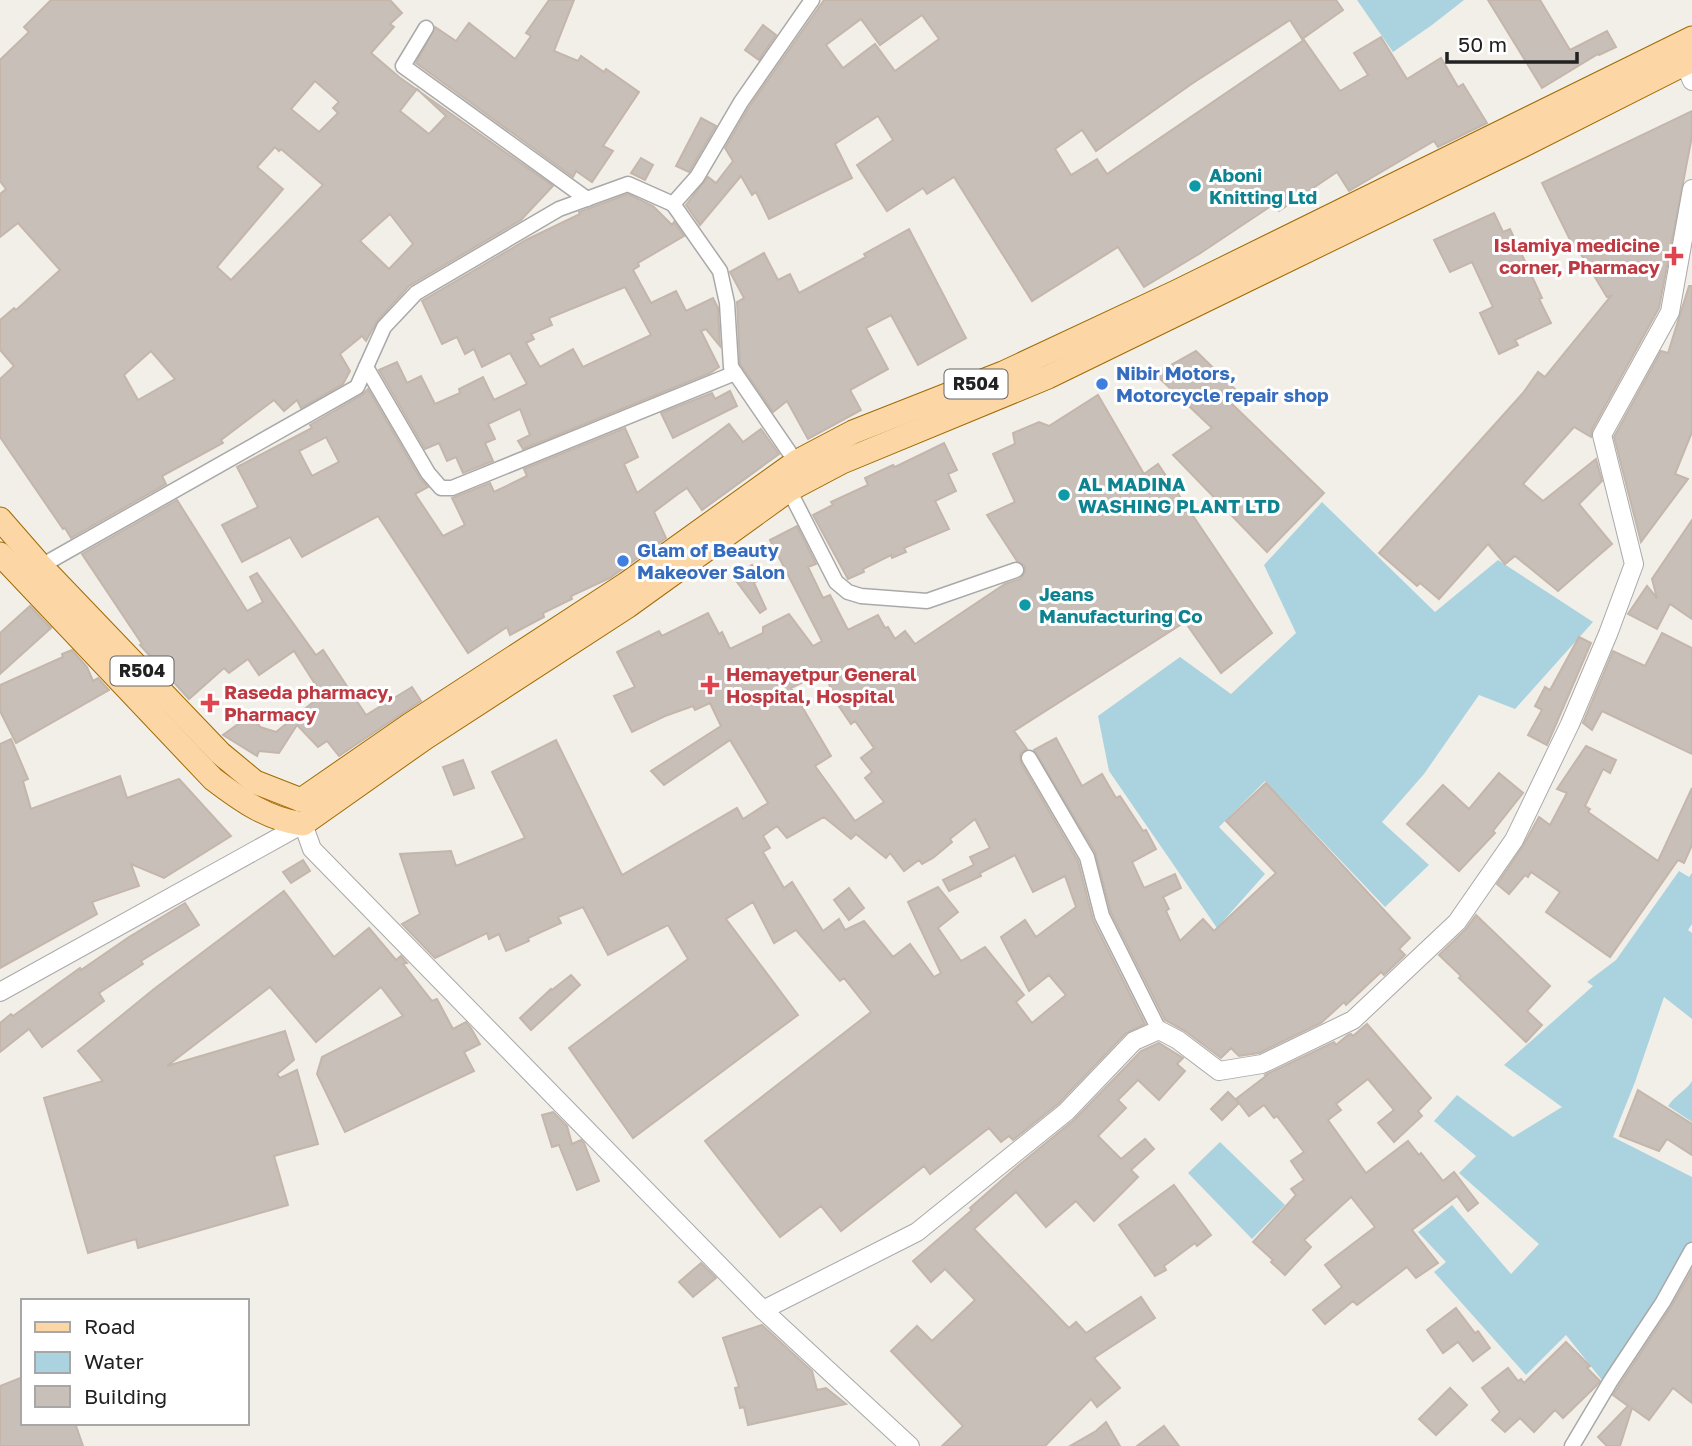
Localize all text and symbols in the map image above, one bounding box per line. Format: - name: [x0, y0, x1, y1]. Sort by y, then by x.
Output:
- scale bar: [1447, 21, 1576, 65]
- text: 50 m: [1458, 31, 1507, 57]
- place label: Aboni Knitting Ltd: [1209, 163, 1317, 208]
- marker: Aboni Knitting Ltd: [1187, 178, 1203, 194]
- place label: Islamiya medicine corner, Pharmacy: [1494, 233, 1661, 278]
- marker: Islamiya medicine corner, Pharmacy: [1666, 248, 1682, 264]
- place label: Nibir Motors, Motorcycle repair shop: [1116, 361, 1329, 406]
- road number: R504: [944, 370, 1007, 398]
- marker: Nibir Motors, Motorcycle repair shop: [1094, 376, 1110, 392]
- place label: AL MADINA WASHING PLANT LTD: [1078, 472, 1280, 517]
- marker: AL MADINA WASHING PLANT LTD: [1056, 487, 1072, 503]
- place label: Glam of Beauty Makeover Salon: [637, 538, 785, 583]
- marker: Glam of Beauty Makeover Salon: [615, 553, 631, 569]
- place label: Jeans Manufacturing Co: [1039, 582, 1203, 627]
- marker: Jeans Manufacturing Co: [1017, 597, 1033, 613]
- road number: R504: [110, 656, 174, 686]
- place label: Hemayetpur General Hospital, Hospital: [726, 662, 916, 707]
- marker: Hemayetpur General Hospital, Hospital: [700, 675, 720, 695]
- place label: Raseda pharmacy, Pharmacy: [224, 680, 394, 725]
- marker: Raseda pharmacy, Pharmacy: [202, 695, 218, 711]
- legend: [21, 1299, 248, 1425]
- text: Road: [84, 1313, 135, 1339]
- text: Water: [84, 1348, 144, 1374]
- text: Building: [84, 1383, 167, 1409]

